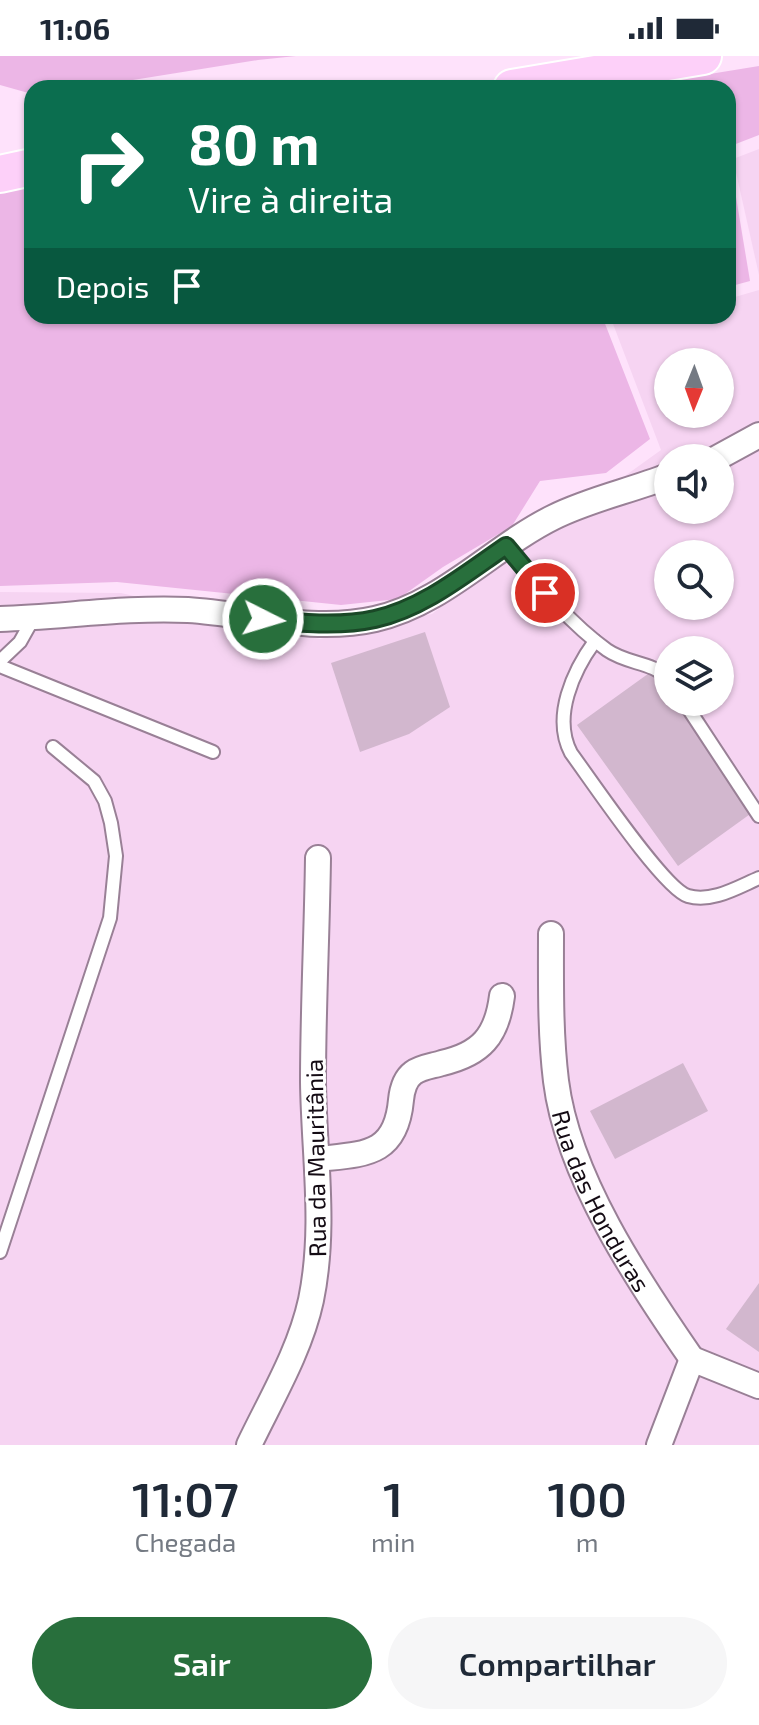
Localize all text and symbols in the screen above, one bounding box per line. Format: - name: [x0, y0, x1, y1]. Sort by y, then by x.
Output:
- text: 11:06: [40, 10, 110, 46]
- text: 80 m: [188, 109, 320, 176]
- icon: right: [56, 112, 160, 216]
- text: Vire à direita: [188, 177, 393, 220]
- icon: arrive: [165, 264, 209, 308]
- text: Depois: [56, 268, 149, 304]
- north arrow: [654, 348, 734, 428]
- map controls: [654, 348, 734, 716]
- button: sound: [654, 444, 734, 524]
- button: search: [654, 540, 734, 620]
- pin: [511, 559, 579, 627]
- icon: arrive: [523, 571, 567, 615]
- position arrow: [221, 577, 305, 661]
- button: layers: [654, 636, 734, 716]
- street label: Rua da Mauritânia: [299, 1059, 331, 1257]
- street label: Rua das Honduras: [547, 1107, 657, 1297]
- text: 11:07: [132, 1469, 239, 1527]
- text: 1: [383, 1469, 403, 1527]
- text: 100: [547, 1469, 627, 1527]
- text: Chegada: [135, 1526, 236, 1557]
- text: min: [371, 1526, 415, 1557]
- text: m: [576, 1526, 599, 1557]
- button: Sair: [32, 1617, 372, 1709]
- button: Compartilhar: [388, 1617, 727, 1709]

